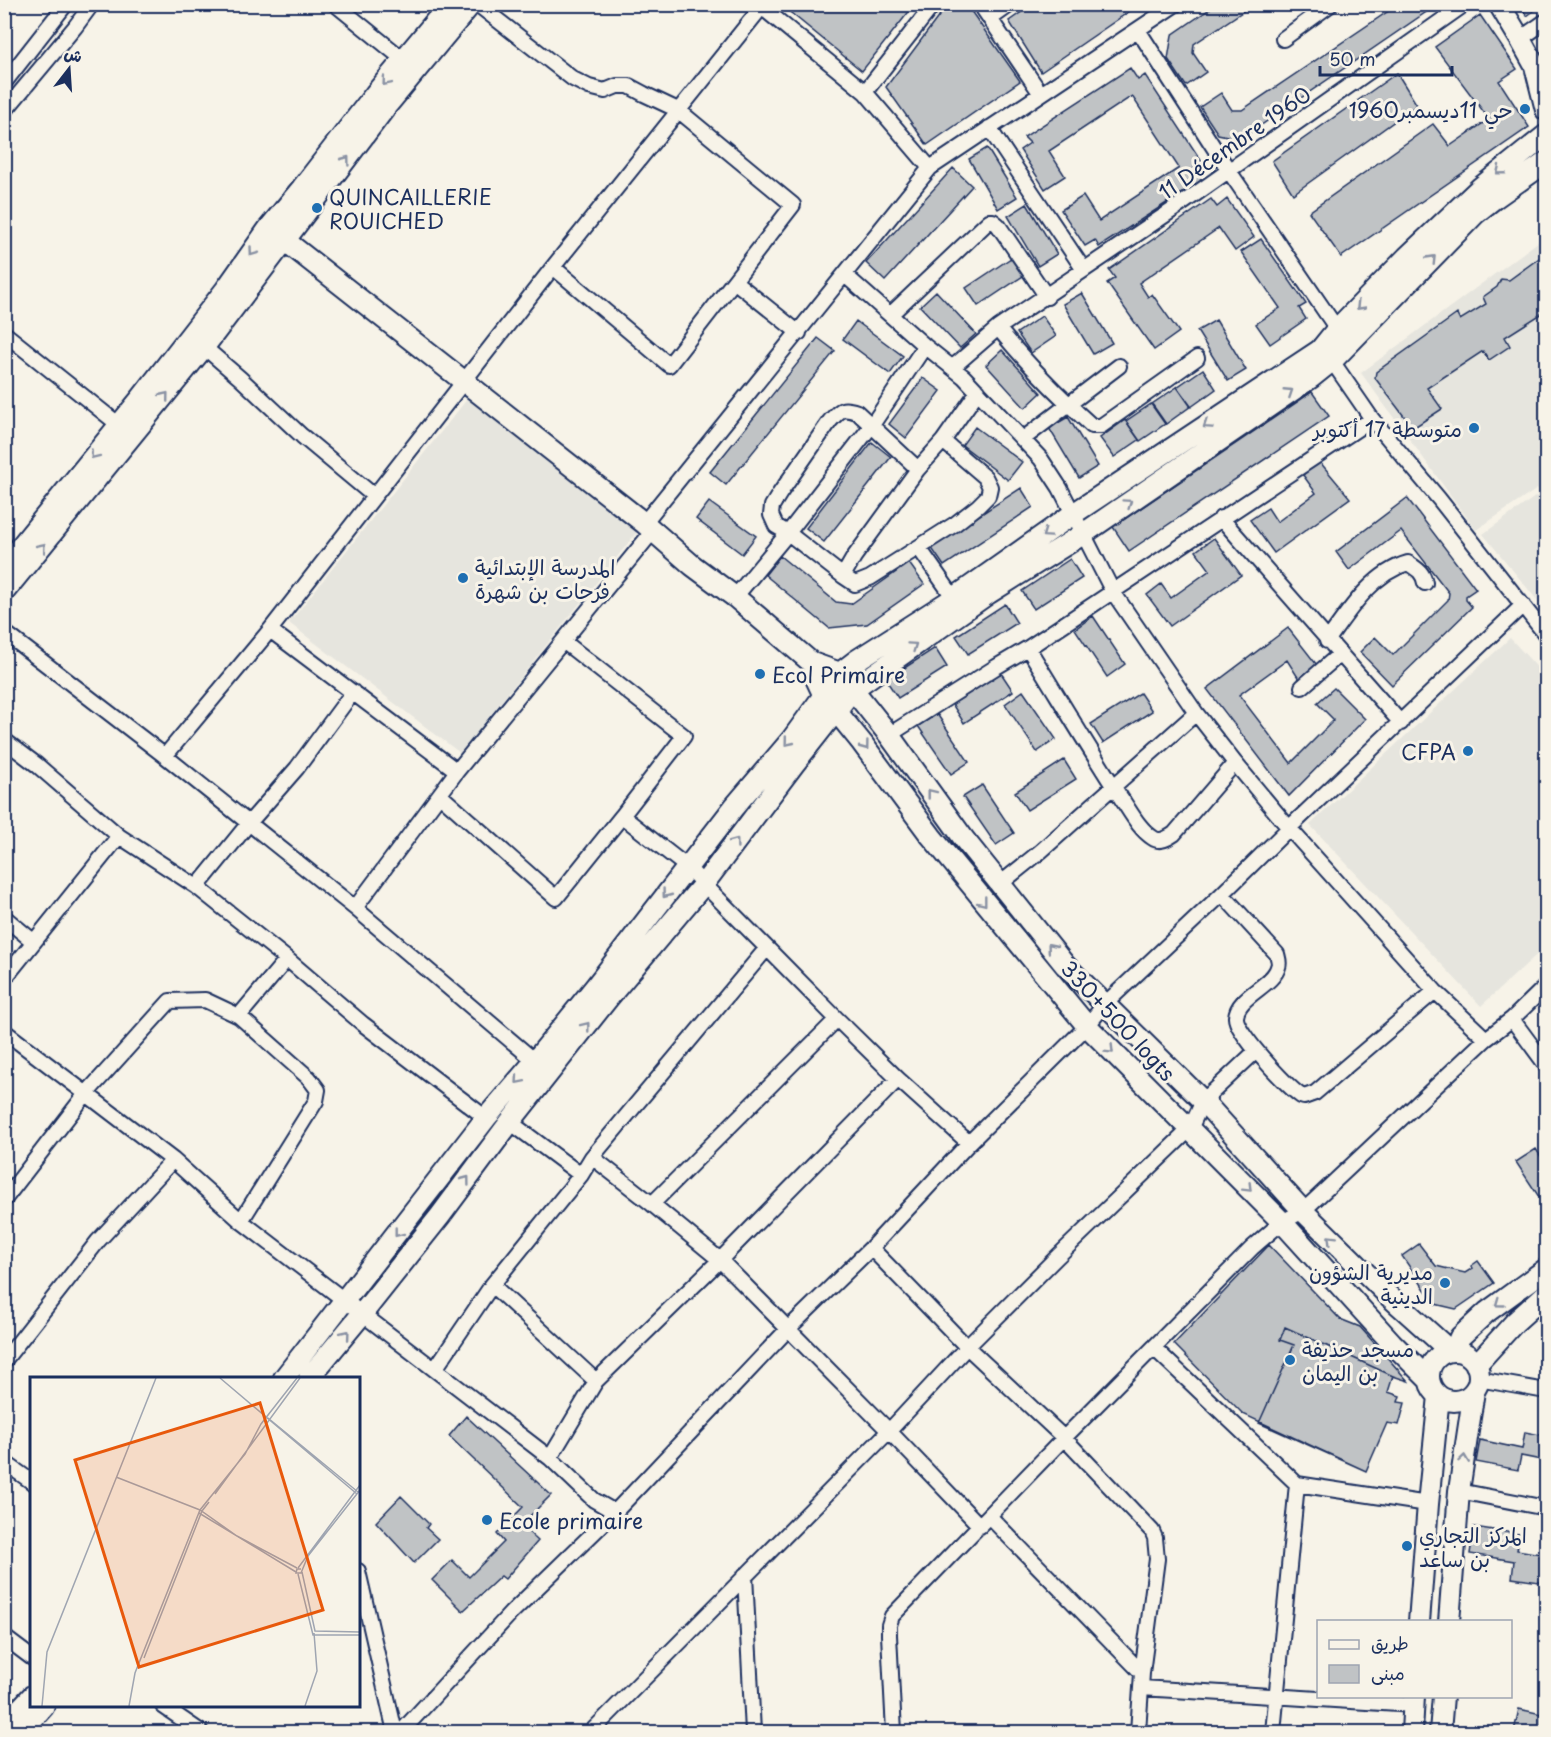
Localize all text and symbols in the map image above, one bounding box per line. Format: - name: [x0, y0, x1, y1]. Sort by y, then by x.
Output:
- north arrow: [39, 39, 99, 99]
- scale bar: [1320, 39, 1452, 77]
- text: ش: [62, 40, 86, 68]
- text: 50 m: [1329, 45, 1376, 72]
- one-way arrow: [382, 75, 393, 86]
- street label: 11 Décembre 1960: [1151, 77, 1317, 207]
- place label: حي 11ديسمبر1960: [1349, 93, 1513, 130]
- marker: حي 11ديسمبر1960: [1518, 102, 1532, 116]
- one-way arrow: [339, 156, 350, 167]
- one-way arrow: [1496, 163, 1507, 174]
- place label: QUINCAILLERIE ROUICHED: [329, 180, 492, 236]
- marker: QUINCAILLERIE ROUICHED: [310, 201, 324, 215]
- one-way arrow: [249, 245, 260, 256]
- one-way arrow: [1424, 256, 1435, 267]
- one-way arrow: [1356, 299, 1367, 309]
- one-way arrow: [1282, 389, 1293, 400]
- one-way arrow: [157, 392, 168, 403]
- place label: متوسطة 17 أكتوبر: [1311, 412, 1462, 444]
- one-way arrow: [1203, 418, 1214, 429]
- marker: متوسطة 17 أكتوبر: [1467, 421, 1481, 435]
- one-way arrow: [91, 448, 102, 459]
- one-way arrow: [1121, 499, 1132, 510]
- one-way arrow: [1041, 527, 1052, 538]
- one-way arrow: [34, 543, 45, 554]
- place label: المدرسة الإبتدائية فرحات بن شهرة: [475, 550, 615, 606]
- marker: المدرسة الإبتدائية فرحات بن شهرة: [456, 571, 470, 585]
- one-way arrow: [907, 641, 917, 653]
- place label: Ecol Primaire: [772, 658, 905, 690]
- marker: Ecol Primaire: [753, 667, 767, 681]
- one-way arrow: [785, 735, 796, 746]
- place label: CFPA: [1401, 735, 1456, 767]
- one-way arrow: [858, 740, 869, 751]
- marker: CFPA: [1461, 744, 1475, 758]
- one-way arrow: [927, 789, 938, 800]
- one-way arrow: [728, 838, 739, 849]
- one-way arrow: [662, 887, 673, 898]
- one-way arrow: [976, 895, 987, 906]
- one-way arrow: [1047, 943, 1058, 954]
- street label: 330+500 logts: [1054, 952, 1184, 1088]
- one-way arrow: [579, 1022, 590, 1033]
- one-way arrow: [1102, 1042, 1113, 1053]
- one-way arrow: [515, 1073, 526, 1084]
- one-way arrow: [459, 1176, 470, 1187]
- one-way arrow: [1240, 1180, 1251, 1191]
- one-way arrow: [395, 1226, 406, 1237]
- one-way arrow: [1328, 1235, 1338, 1246]
- place label: مديرية الشؤون الدينية: [1309, 1255, 1433, 1311]
- marker: مديرية الشؤون الدينية: [1438, 1276, 1452, 1290]
- one-way arrow: [1495, 1296, 1506, 1307]
- one-way arrow: [339, 1329, 350, 1340]
- place label: مسجد حذيفة بن اليمان: [1302, 1332, 1414, 1388]
- marker: مسجد حذيفة بن اليمان: [1283, 1353, 1297, 1367]
- inset map: [30, 1377, 360, 1707]
- one-way arrow: [1458, 1454, 1470, 1463]
- place label: Ecole primaire: [499, 1504, 643, 1536]
- marker: Ecole primaire: [480, 1513, 494, 1527]
- place label: المركز التجاري بن ساعد: [1419, 1518, 1527, 1574]
- marker: المركز التجاري بن ساعد: [1400, 1539, 1414, 1553]
- legend: [1317, 1620, 1512, 1698]
- text: طريق: [1371, 1629, 1409, 1656]
- text: مبنى: [1371, 1659, 1405, 1686]

